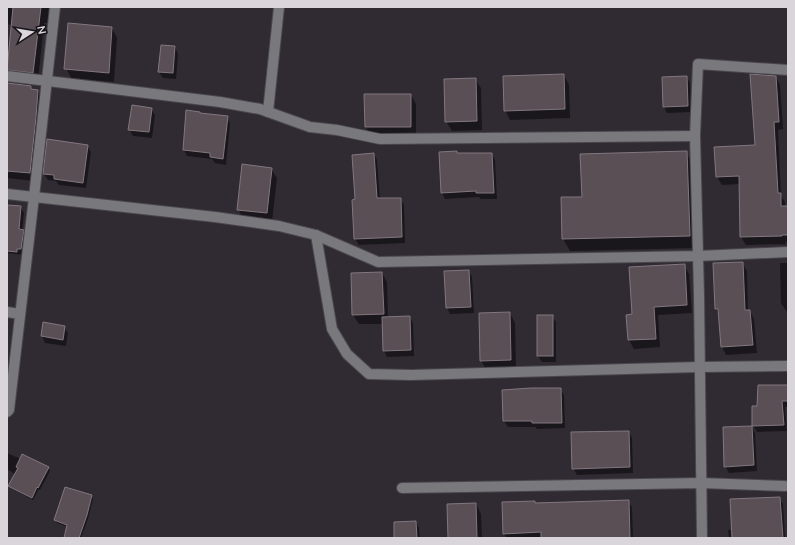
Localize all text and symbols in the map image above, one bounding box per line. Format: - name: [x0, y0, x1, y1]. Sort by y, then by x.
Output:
- north arrow: [12, 12, 52, 52]
- text: N: [34, 24, 49, 35]

